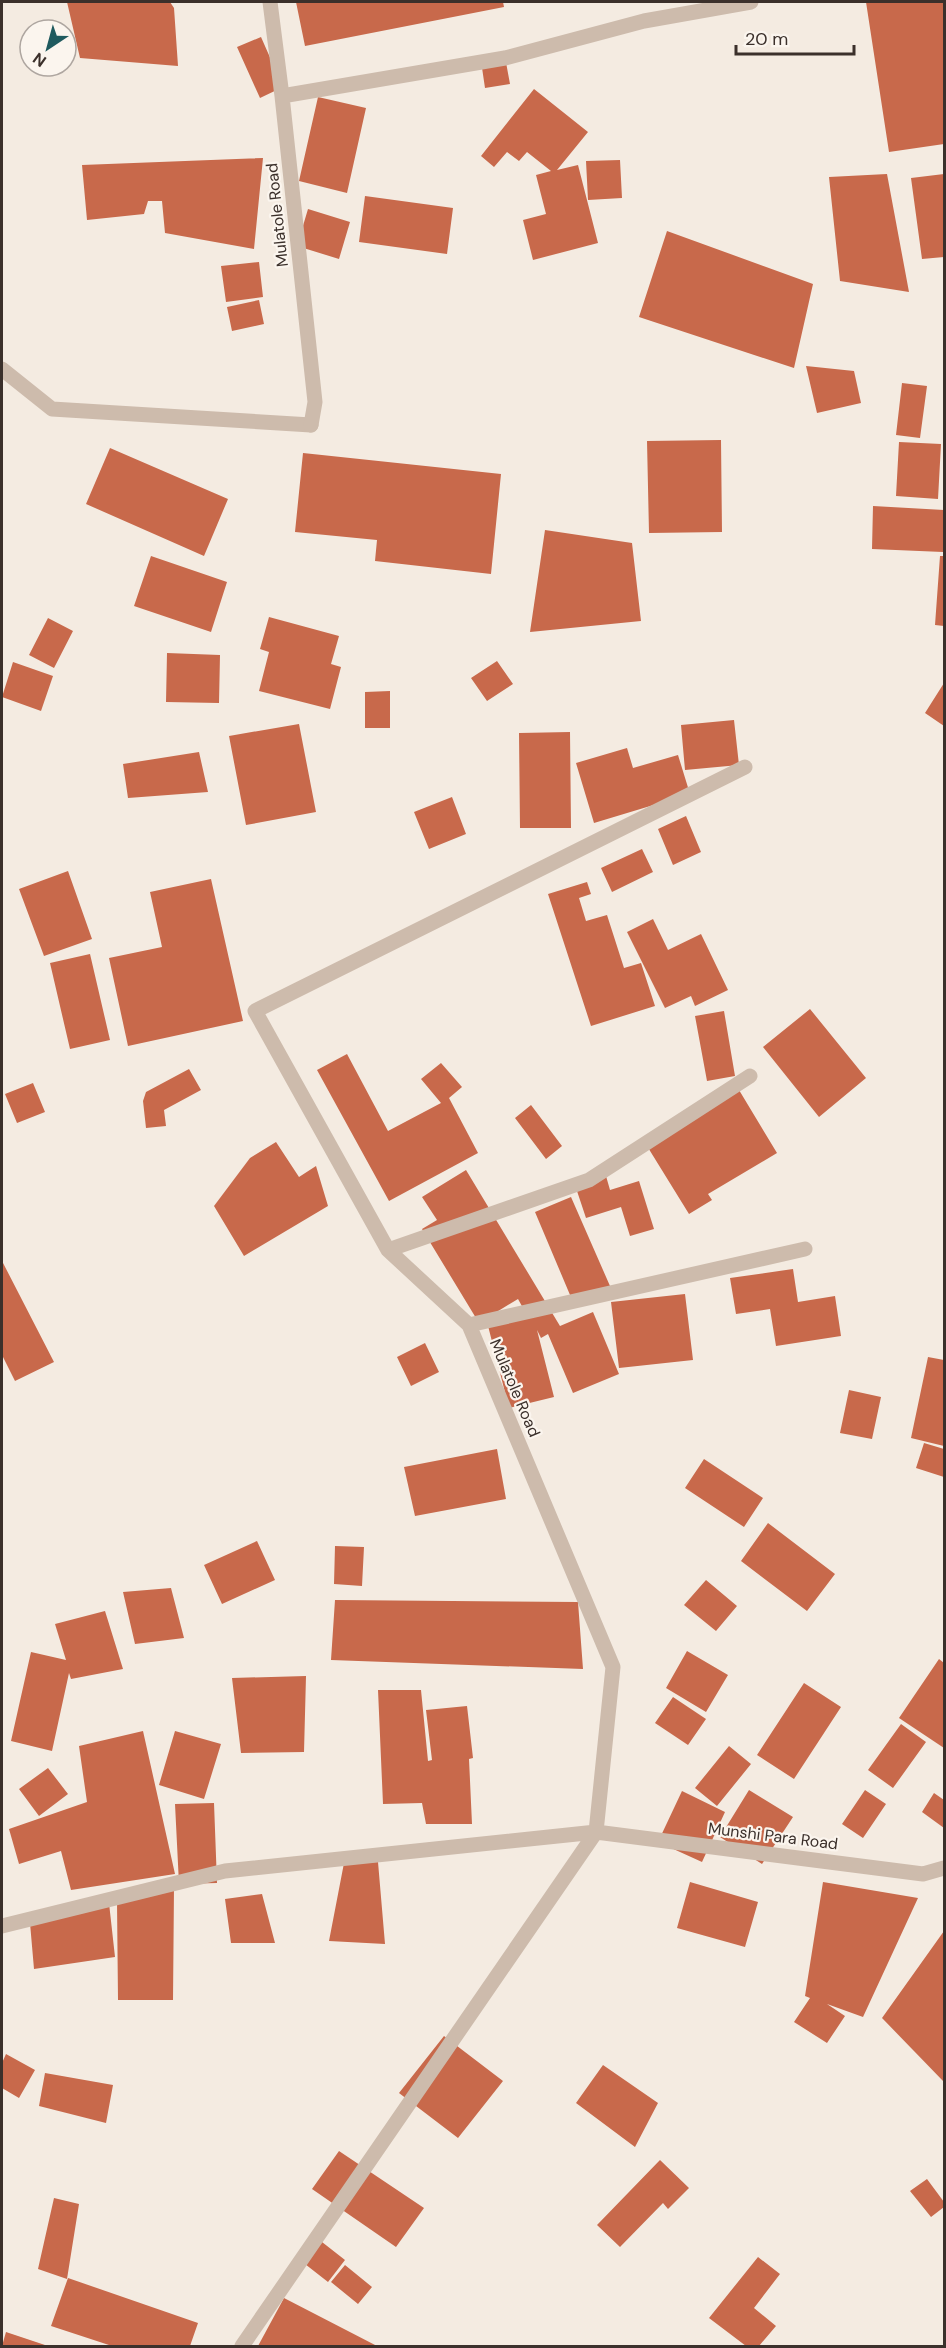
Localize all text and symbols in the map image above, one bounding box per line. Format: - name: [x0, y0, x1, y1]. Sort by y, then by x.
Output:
- north arrow: [18, 18, 78, 78]
- scale bar: [736, 18, 854, 56]
- text: 20 m: [745, 27, 788, 51]
- text: N: [29, 48, 50, 72]
- street label: Mulatole Road: [261, 162, 293, 268]
- street label: Mulatole Road: [485, 1336, 545, 1440]
- street label: Munshi Para Road: [707, 1818, 839, 1854]

